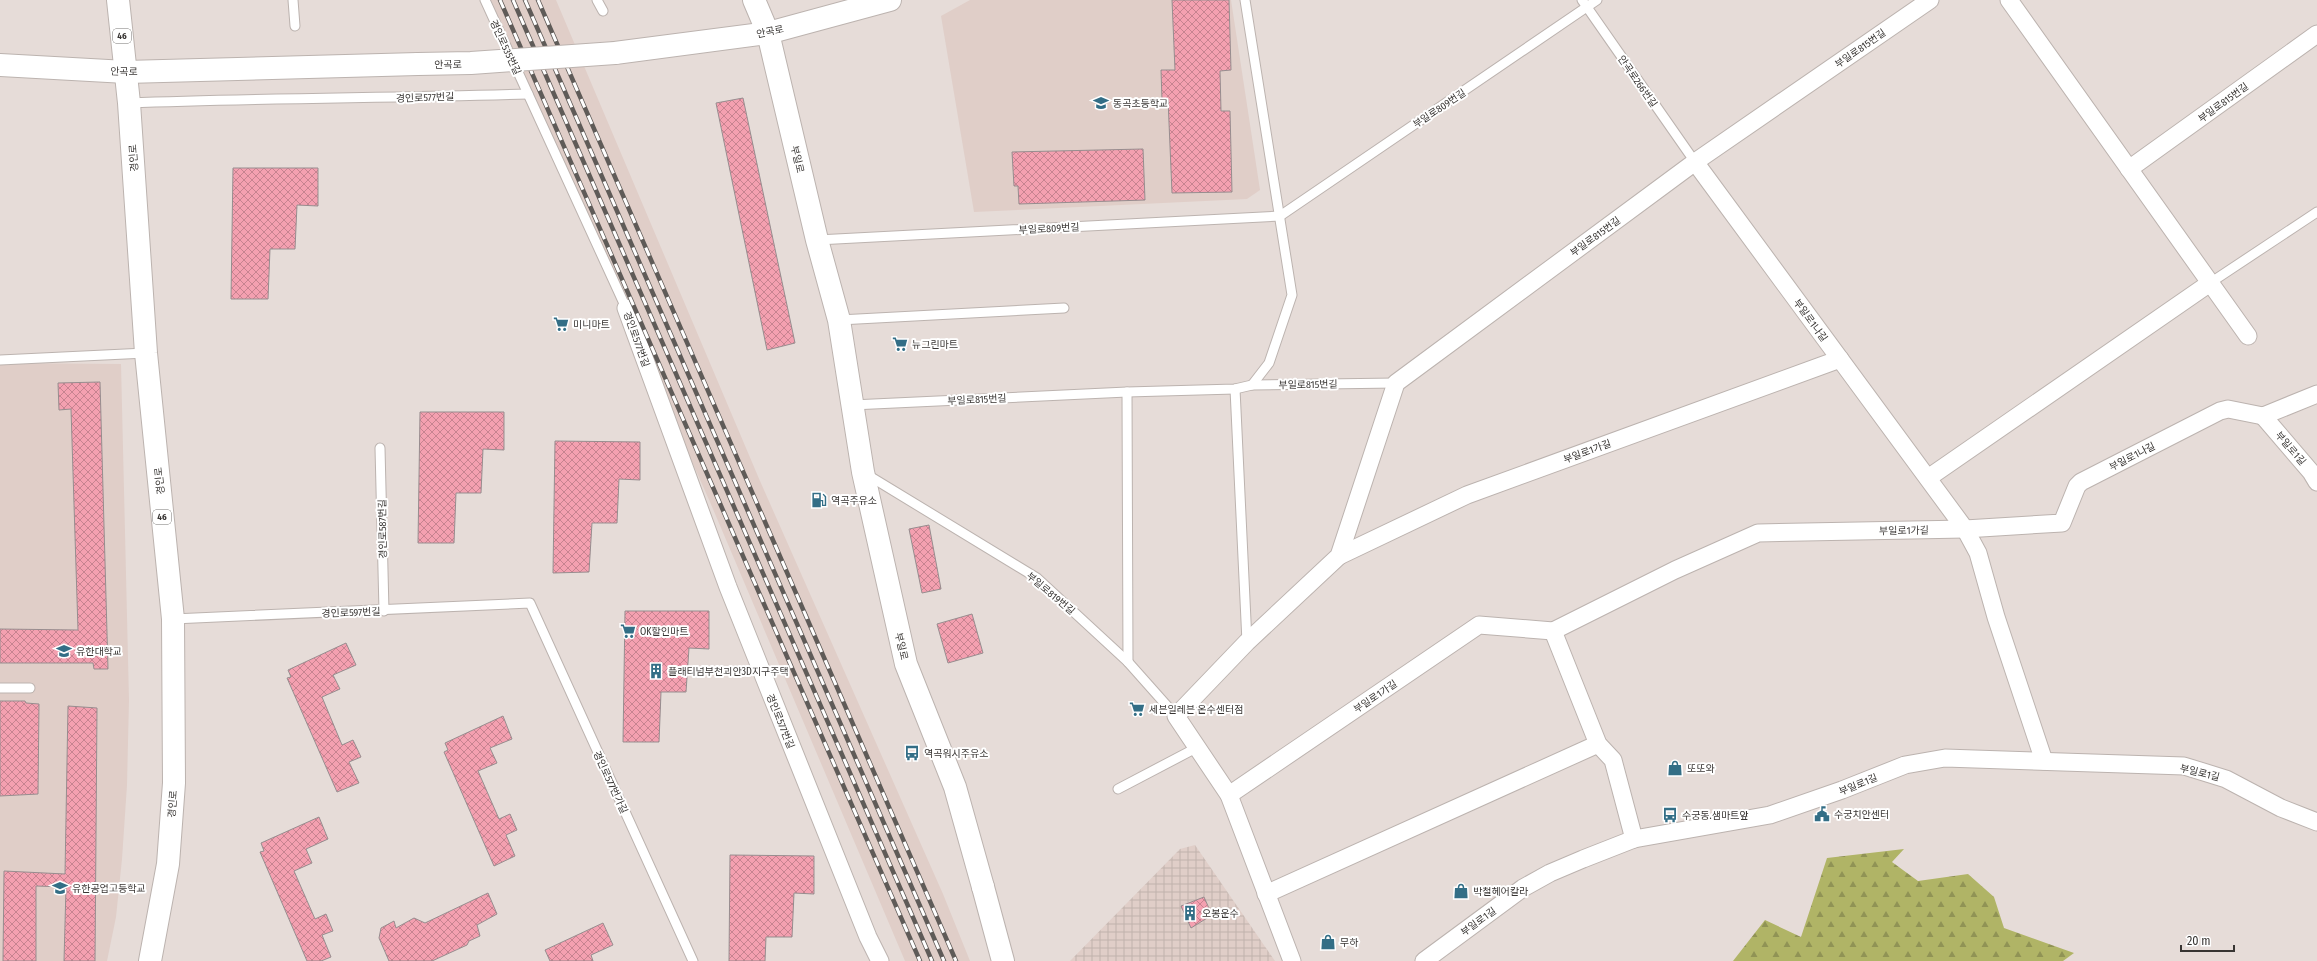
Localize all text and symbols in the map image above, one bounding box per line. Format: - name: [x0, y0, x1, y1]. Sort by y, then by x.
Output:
- street label: 경인로535번길: [487, 18, 523, 77]
- street label: 안곡로: [755, 23, 785, 41]
- street label: 부일로815번길: [1833, 27, 1888, 71]
- road number: 46: [113, 29, 131, 43]
- street label: 안곡로266번길: [1615, 53, 1659, 110]
- street label: 안곡로: [434, 59, 462, 71]
- street label: 안곡로: [110, 66, 138, 78]
- street label: 부일로815번길: [2196, 81, 2251, 125]
- street label: 부일로809번길: [1411, 87, 1468, 131]
- street label: 경인로577번길: [396, 91, 454, 105]
- school or university icon: 동곡초등학교: [1092, 94, 1110, 112]
- place label: 동곡초등학교: [1113, 98, 1168, 110]
- street label: 경인로: [127, 144, 141, 172]
- street label: 부일로: [788, 144, 806, 174]
- street label: 부일로815번길: [1568, 215, 1623, 259]
- street label: 부일로809번길: [1018, 221, 1080, 237]
- street label: 부일로1나길: [1791, 297, 1830, 344]
- street label: 경인로577번길: [620, 310, 652, 369]
- supermarket icon: 미니마트: [552, 315, 570, 333]
- place label: 미니마트: [573, 319, 610, 331]
- supermarket icon: 뉴그린마트: [891, 335, 909, 353]
- place label: 뉴그린마트: [912, 339, 958, 351]
- street label: 부일로815번길: [1278, 378, 1338, 392]
- street label: 부일로815번길: [947, 392, 1007, 408]
- street label: 부일로1길: [2272, 429, 2308, 468]
- street label: 부일로1가길: [1562, 438, 1613, 466]
- street label: 부일로1나길: [2107, 440, 2157, 474]
- street label: 경인로: [153, 467, 167, 495]
- fuel station icon: 역곡주유소: [810, 491, 828, 509]
- place label: 역곡주유소: [831, 495, 877, 507]
- street label: 경인로587번길: [376, 499, 390, 559]
- road number: 46: [153, 510, 171, 524]
- street label: 부일로1가길: [1879, 525, 1929, 537]
- street label: 부일로819번길: [1024, 570, 1077, 617]
- street label: 경인로597번길: [321, 606, 381, 620]
- supermarket icon: OK할인마트: [619, 622, 637, 640]
- place label: OK할인마트: [640, 626, 688, 638]
- street label: 부일로: [892, 631, 910, 661]
- school or university icon: 유한대학교: [55, 642, 73, 660]
- place label: 유한대학교: [76, 646, 122, 658]
- building icon: 플래티넘부천괴안3D지구주택: [647, 662, 665, 680]
- place label: 플래티넘부천괴안3D지구주택: [668, 666, 789, 678]
- street label: 부일로1가길: [1352, 678, 1400, 716]
- street label: 경인로577번길: [764, 692, 797, 751]
- supermarket icon: 세븐일레븐 온수센터점: [1128, 700, 1146, 718]
- place label: 세븐일레븐 온수센터점: [1149, 704, 1243, 716]
- bus stop icon: 역곡워시주유소: [903, 744, 921, 762]
- place label: 역곡워시주유소: [924, 748, 988, 760]
- street label: 경인로577번가길: [590, 749, 630, 816]
- shop icon: 또또와: [1666, 759, 1684, 777]
- street label: 부일로1길: [2179, 762, 2221, 784]
- place label: 또또와: [1687, 763, 1715, 775]
- street label: 부일로1길: [1837, 772, 1879, 798]
- street label: 경인로: [166, 790, 180, 818]
- public building icon: 수궁치안센터: [1813, 805, 1831, 823]
- bus stop icon: 수궁동.샘마트앞: [1661, 806, 1679, 824]
- place label: 수궁치안센터: [1834, 809, 1889, 821]
- place label: 수궁동.샘마트앞: [1682, 810, 1749, 822]
- school or university icon: 유한공업고등학교: [51, 879, 69, 897]
- shop icon: 박철헤어칼라: [1452, 882, 1470, 900]
- place label: 유한공업고등학교: [72, 883, 146, 895]
- place label: 박철헤어칼라: [1473, 886, 1529, 898]
- building icon: 오봉운수: [1181, 904, 1199, 922]
- street label: 부일로1길: [1459, 905, 1499, 939]
- place label: 오봉운수: [1202, 908, 1239, 920]
- scale bar: [2181, 927, 2234, 953]
- shop icon: 무하: [1319, 933, 1337, 951]
- text: 20 m: [2187, 934, 2211, 948]
- place label: 무하: [1340, 937, 1358, 949]

